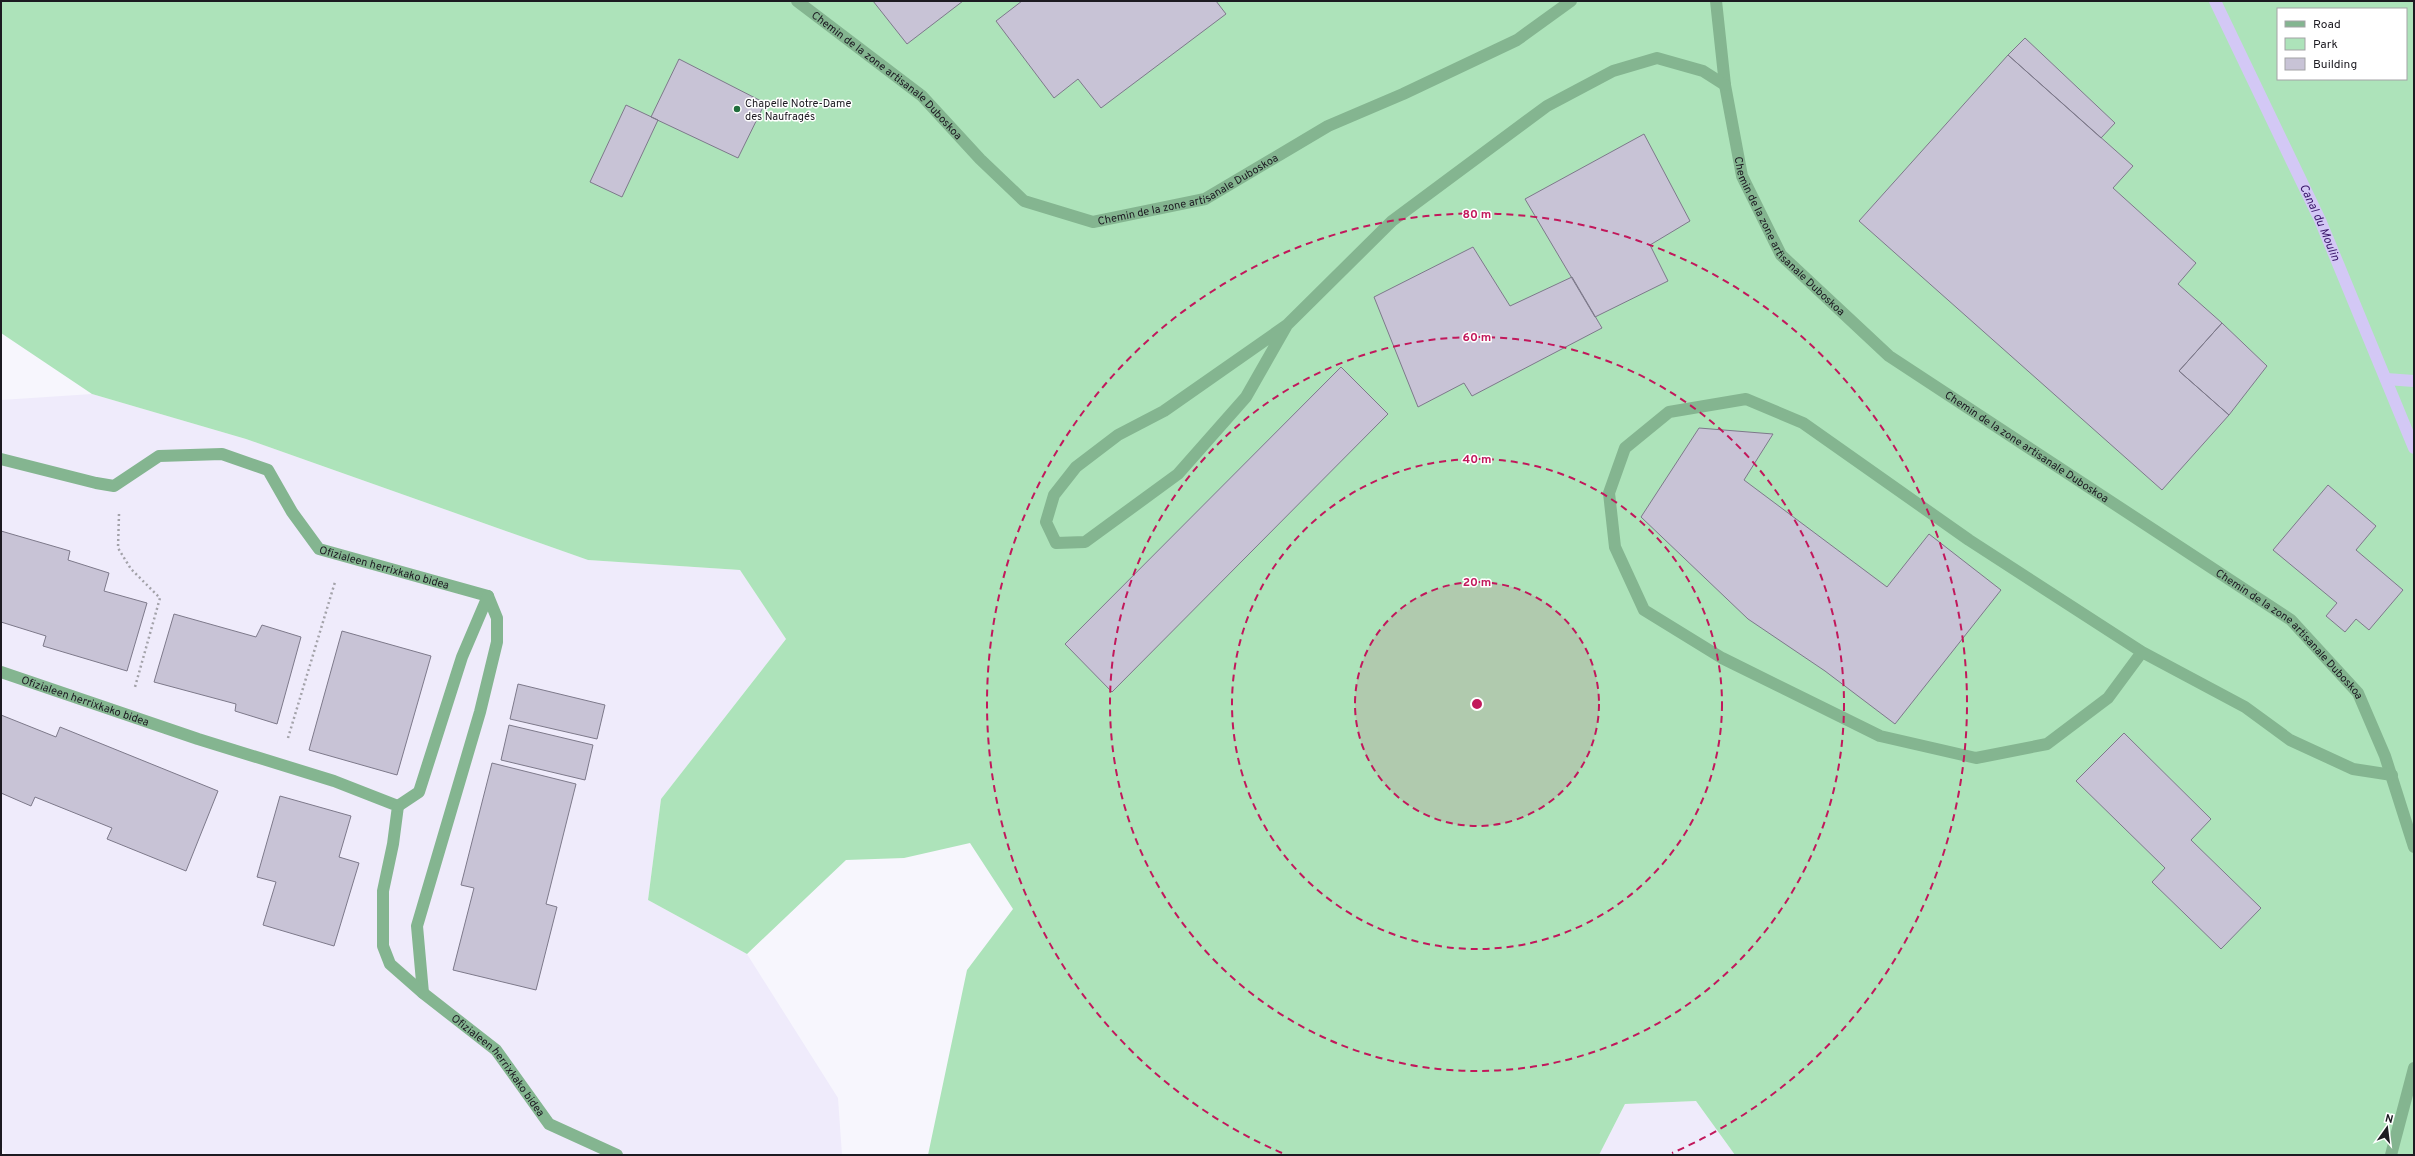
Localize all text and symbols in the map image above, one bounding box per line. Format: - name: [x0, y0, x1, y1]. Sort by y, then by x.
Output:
- legend: [2277, 8, 2407, 80]
- street label: Chemin de la zone artisanale Duboskoa: [808, 9, 965, 143]
- text: Road: [2313, 17, 2341, 33]
- text: Park: [2313, 37, 2338, 53]
- text: Building: [2313, 57, 2357, 73]
- place label: Chapelle Notre-Dame des Naufragés: [745, 97, 851, 124]
- marker: Chapelle Notre-Dame des Naufragés: [732, 104, 742, 114]
- street label: Chemin de la zone artisanale Duboskoa: [1096, 151, 1281, 229]
- street label: Chemin de la zone artisanale Duboskoa: [1731, 156, 1848, 319]
- water label: Canal du Moulin: [2295, 182, 2343, 264]
- text: 80 m: [1463, 207, 1491, 223]
- text: 60 m: [1463, 330, 1491, 346]
- street label: Chemin de la zone artisanale Duboskoa: [1942, 388, 2111, 506]
- text: 40 m: [1462, 452, 1492, 468]
- street label: Ofizialeen herrixkako bidea: [317, 543, 451, 593]
- street label: Chemin de la zone artisanale Duboskoa: [2213, 566, 2366, 702]
- text: 20 m: [1463, 575, 1491, 591]
- street label: Ofizialeen herrixkako bidea: [19, 673, 151, 730]
- centre of rings: [1470, 697, 1484, 711]
- street label: Ofizialeen herrixkako bidea: [448, 1012, 547, 1120]
- north arrow: [2367, 1108, 2407, 1148]
- text: N: [2384, 1112, 2395, 1127]

